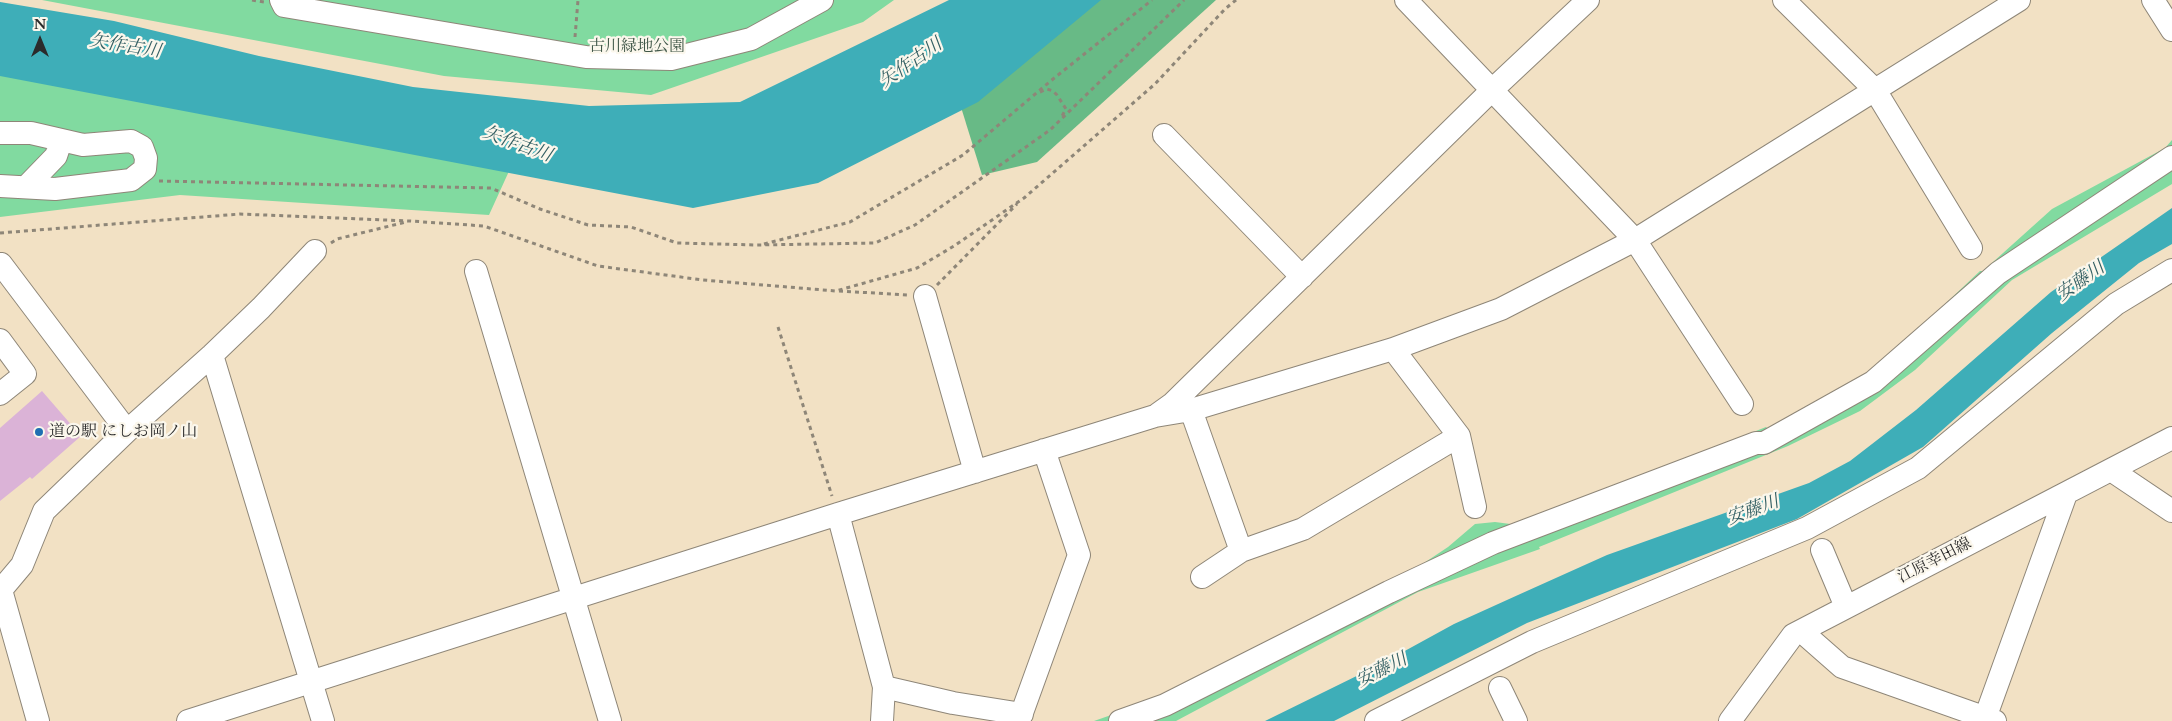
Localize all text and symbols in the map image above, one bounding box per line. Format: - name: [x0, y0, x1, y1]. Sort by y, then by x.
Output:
- north arrow: [15, 15, 65, 65]
- text: N: [34, 15, 46, 34]
- water label: 矢作古川: [88, 31, 162, 63]
- water label: 矢作古川: [875, 35, 947, 93]
- park label: 古川緑地公園: [589, 37, 685, 57]
- water label: 矢作古川: [479, 123, 555, 167]
- water label: 安藤川: [2053, 258, 2109, 306]
- place label: 道の駅 にしお岡ノ山: [49, 422, 197, 442]
- marker: 道の駅 にしお岡ノ山: [33, 426, 45, 438]
- water label: 安藤川: [1724, 492, 1782, 530]
- street label: 江原幸田線: [1895, 534, 1975, 588]
- water label: 安藤川: [1353, 649, 1411, 693]

